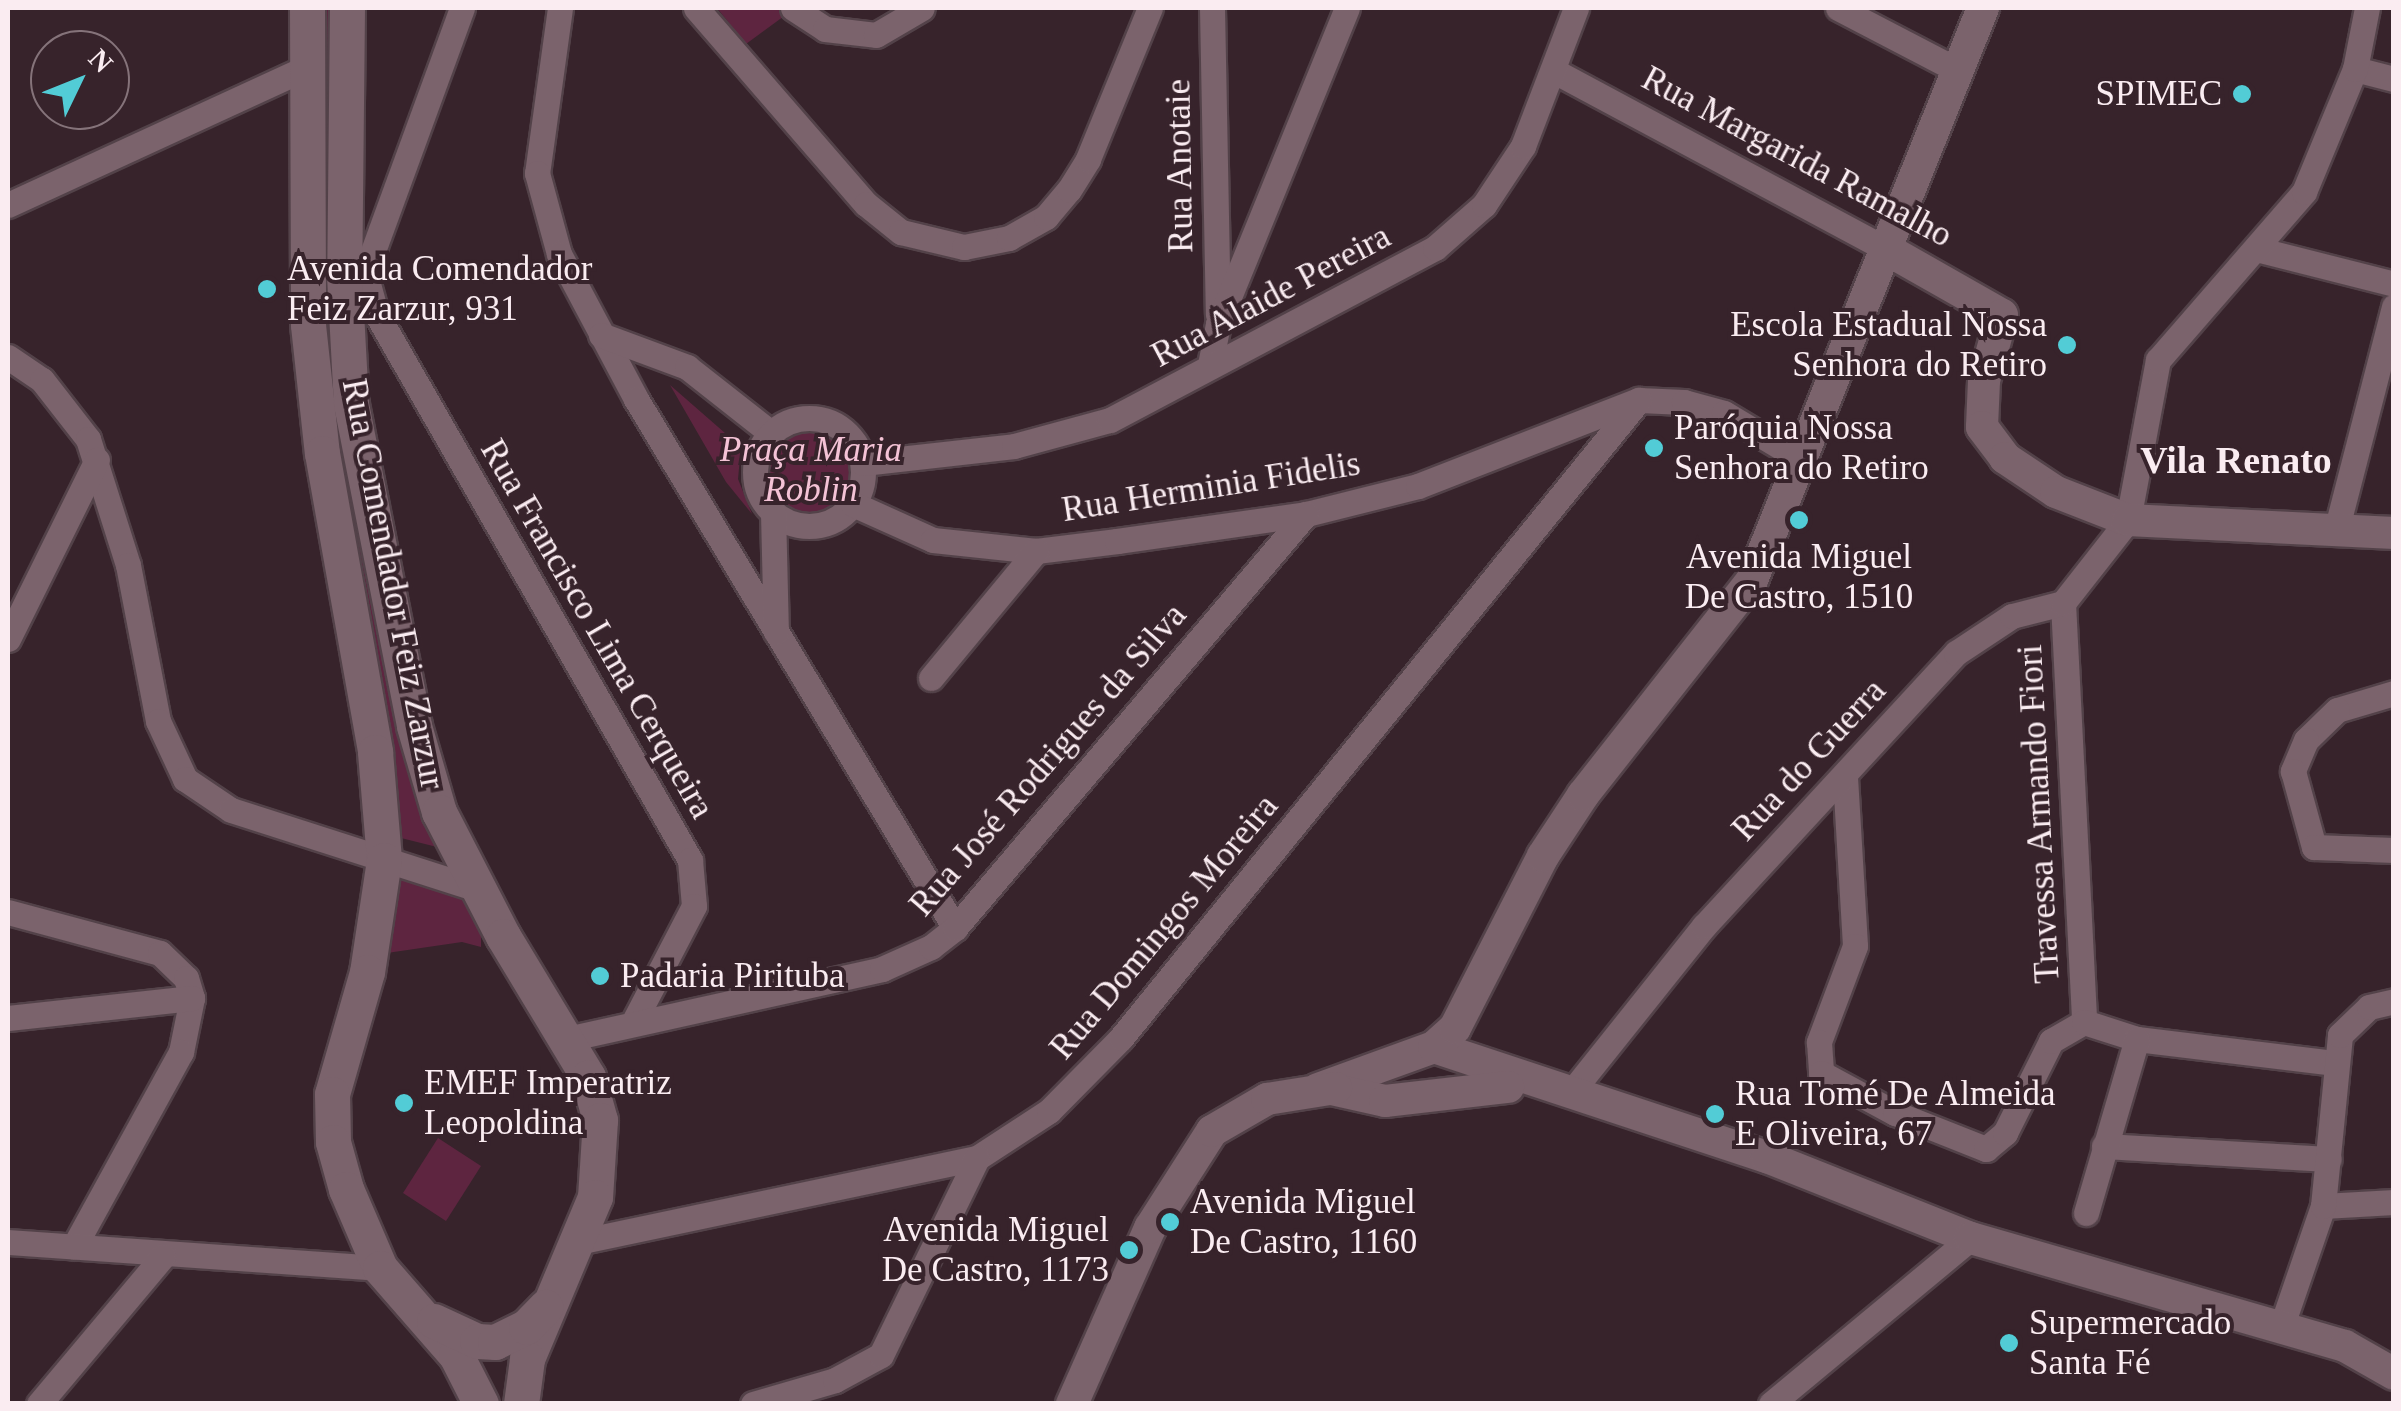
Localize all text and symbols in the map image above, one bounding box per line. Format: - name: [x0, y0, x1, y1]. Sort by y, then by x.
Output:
- north arrow: [30, 30, 130, 130]
- text: N: [83, 43, 119, 79]
- street label: Rua Margarida Ramalho: [1635, 57, 1959, 257]
- place label: SPIMEC: [2096, 73, 2222, 115]
- street label: Rua Anotaie: [1157, 78, 1203, 254]
- marker: SPIMEC: [2231, 83, 2253, 105]
- street label: Rua Alaide Pereira: [1144, 215, 1398, 377]
- place label: Avenida Comendador Feiz Zarzur, 931: [287, 248, 593, 330]
- marker: Avenida Comendador Feiz Zarzur, 931: [256, 278, 278, 300]
- place label: Escola Estadual Nossa Senhora do Retiro: [1730, 304, 2047, 386]
- marker: Escola Estadual Nossa Senhora do Retiro: [2056, 334, 2078, 356]
- street label: Rua Comendador Feiz Zarzur: [333, 375, 453, 793]
- place label: Paróquia Nossa Senhora do Retiro: [1674, 407, 1929, 489]
- park label: Praça Maria Roblin: [720, 429, 902, 511]
- street label: Rua Francisco Lima Cerqueira: [471, 432, 723, 826]
- marker: Paróquia Nossa Senhora do Retiro: [1643, 437, 1665, 459]
- district label: Vila Renato: [2140, 438, 2332, 484]
- street label: Rua Herminia Fidelis: [1059, 443, 1363, 531]
- marker: Avenida Miguel De Castro, 1510: [1788, 509, 1810, 531]
- place label: Avenida Miguel De Castro, 1510: [1685, 536, 1913, 618]
- street label: Rua José Rodrigues da Silva: [901, 595, 1195, 925]
- street label: Travessa Armando Fiori: [2009, 643, 2069, 985]
- street label: Rua do Guerra: [1723, 670, 1895, 850]
- street label: Rua Domingos Moreira: [1041, 786, 1287, 1068]
- place label: Padaria Pirituba: [620, 955, 845, 997]
- marker: Padaria Pirituba: [589, 965, 611, 987]
- place label: EMEF Imperatriz Leopoldina: [424, 1062, 672, 1144]
- place label: Rua Tomé De Almeida E Oliveira, 67: [1735, 1073, 2058, 1155]
- marker: EMEF Imperatriz Leopoldina: [393, 1092, 415, 1114]
- marker: Rua Tomé De Almeida E Oliveira, 67: [1704, 1103, 1726, 1125]
- place label: Avenida Miguel De Castro, 1160: [1190, 1181, 1417, 1263]
- place label: Avenida Miguel De Castro, 1173: [882, 1209, 1109, 1291]
- marker: Avenida Miguel De Castro, 1160: [1159, 1211, 1181, 1233]
- marker: Avenida Miguel De Castro, 1173: [1118, 1239, 1140, 1261]
- place label: Supermercado Santa Fé: [2029, 1302, 2231, 1384]
- marker: Supermercado Santa Fé: [1998, 1332, 2020, 1354]

